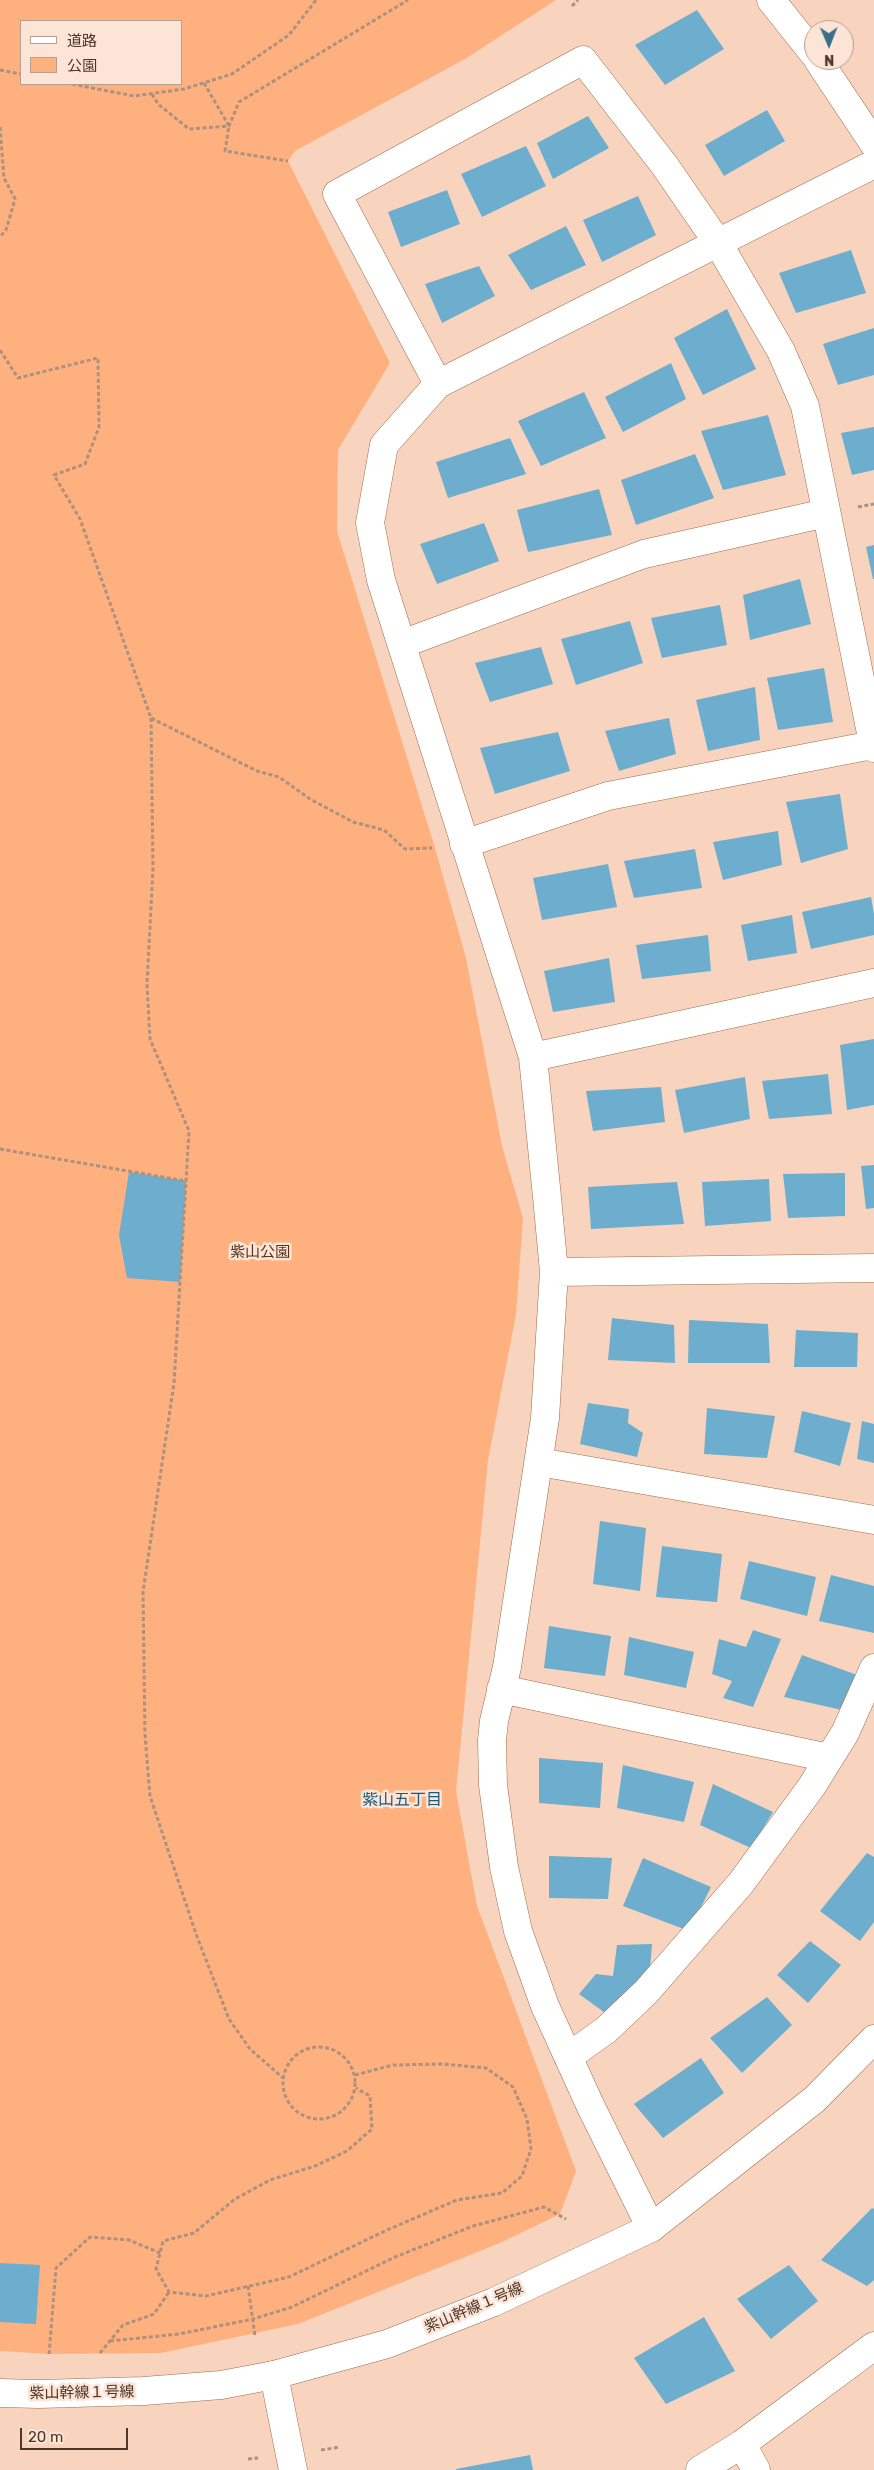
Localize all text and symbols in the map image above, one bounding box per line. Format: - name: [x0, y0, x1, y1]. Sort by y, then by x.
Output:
- legend: [20, 20, 182, 85]
- north arrow: [804, 20, 854, 70]
- text: 道路: [67, 32, 97, 50]
- text: N: [824, 51, 834, 68]
- text: 公園: [67, 57, 97, 75]
- park label: 紫山公園: [230, 1244, 290, 1262]
- district label: 紫山五丁目: [362, 1790, 442, 1810]
- street label: 紫山幹線１号線: [422, 2279, 526, 2337]
- street label: 紫山幹線１号線: [29, 2383, 135, 2403]
- scale bar: [22, 2418, 130, 2450]
- text: 20 m: [28, 2428, 63, 2446]

